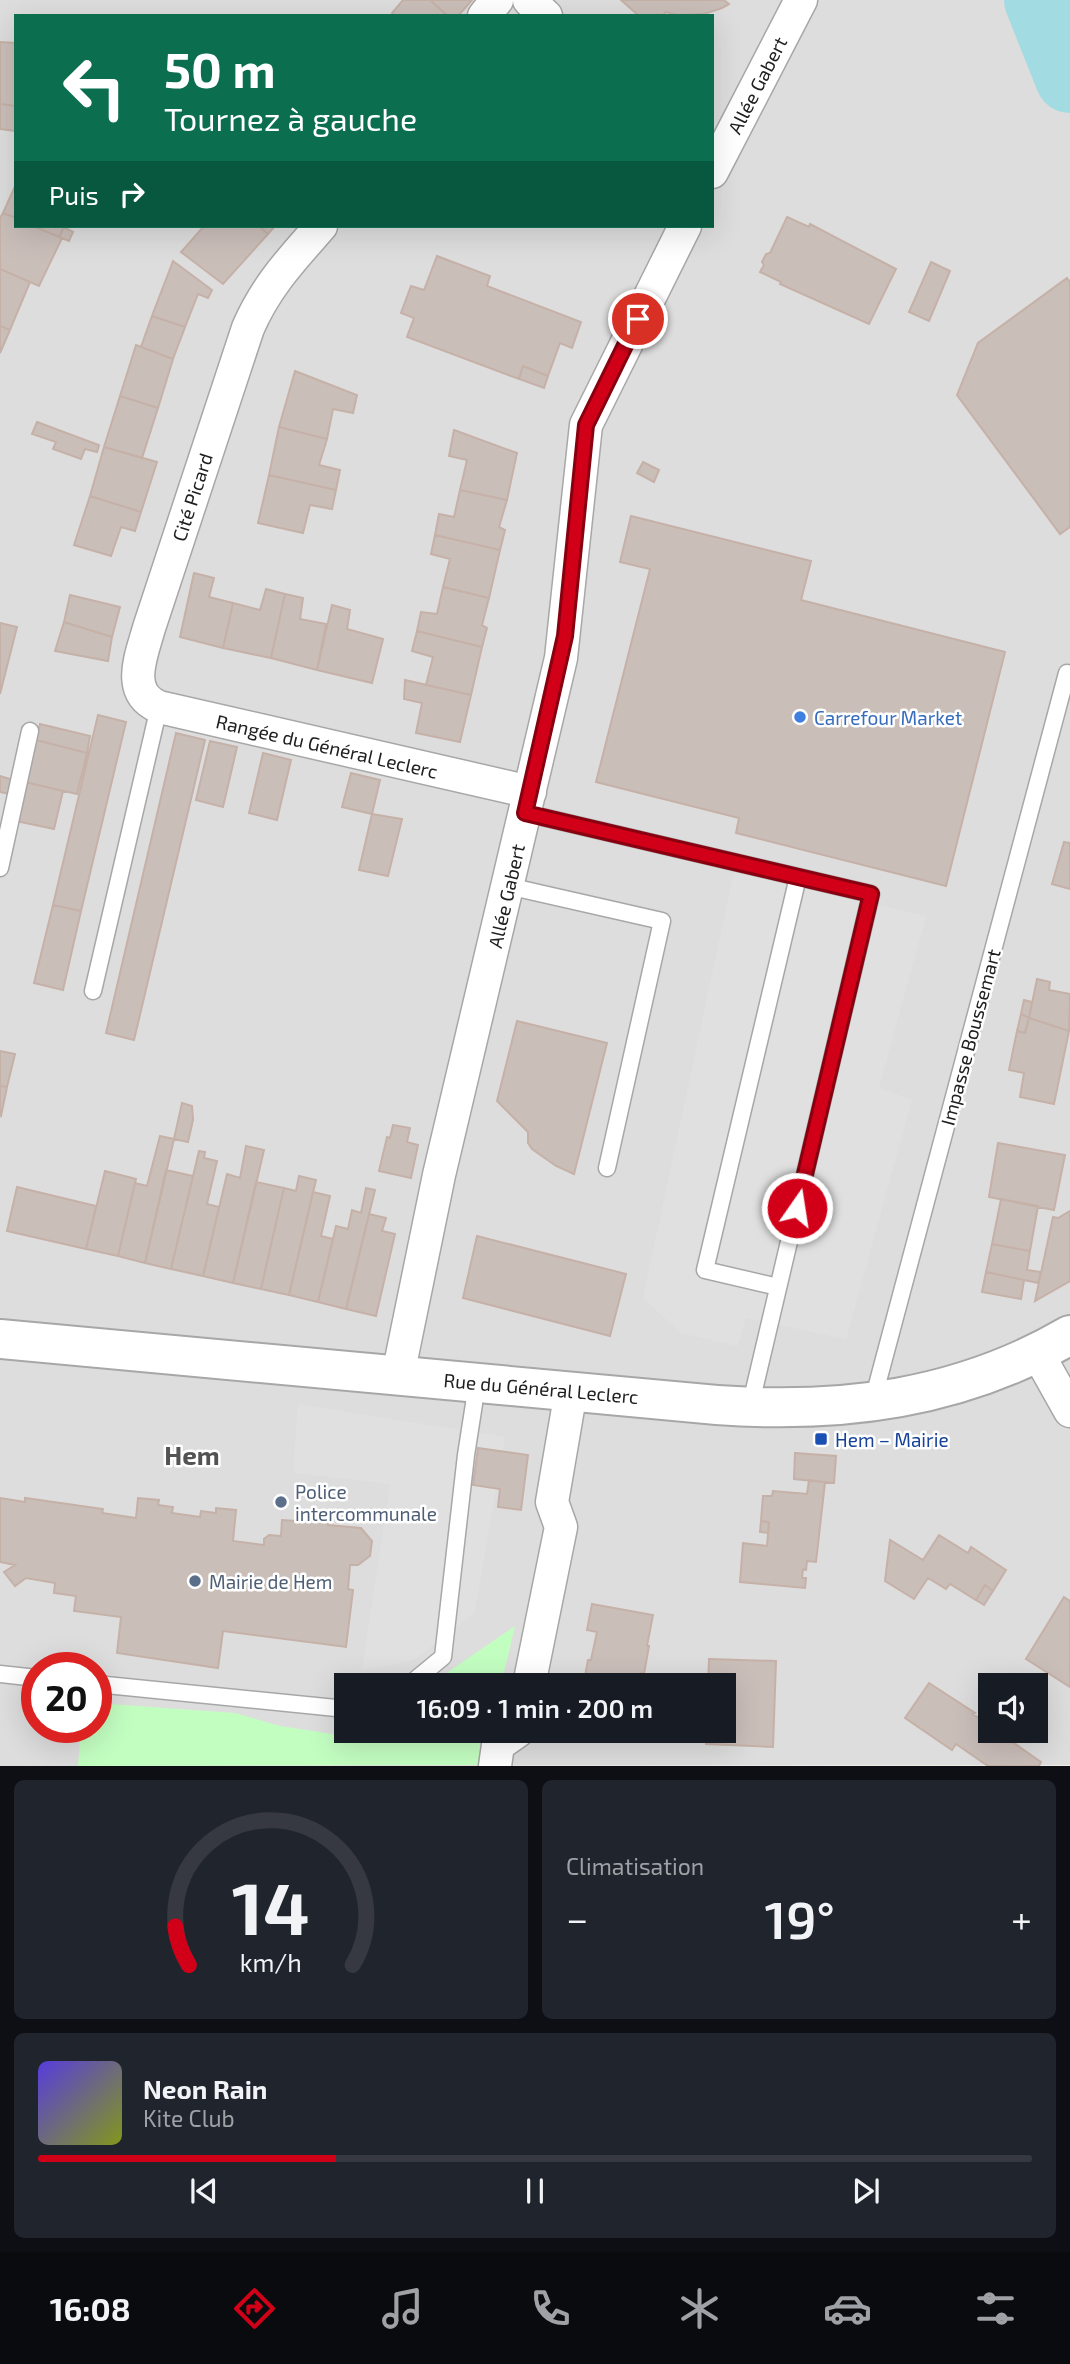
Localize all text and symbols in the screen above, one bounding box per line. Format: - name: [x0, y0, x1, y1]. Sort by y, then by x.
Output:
- street label: Allée Gabert: [723, 33, 791, 137]
- text: 50 m: [164, 39, 276, 98]
- icon: left: [49, 42, 140, 133]
- text: Tournez à gauche: [164, 99, 417, 137]
- icon: right: [113, 175, 151, 213]
- text: Puis: [49, 179, 99, 210]
- pin: [608, 289, 668, 349]
- icon: arrive: [619, 300, 657, 338]
- street label: Cité Picard: [167, 450, 217, 544]
- place label: Carrefour Market: [814, 706, 962, 729]
- street label: Rangée du Général Leclerc: [214, 709, 440, 783]
- marker: Carrefour Market: [792, 709, 808, 725]
- street label: Allée Gabert: [483, 842, 529, 950]
- street label: Impasse Boussemart: [935, 946, 1005, 1128]
- position arrow: [760, 1171, 834, 1245]
- street label: Rue du Général Leclerc: [443, 1368, 639, 1408]
- place label: Hem – Mairie: [835, 1428, 949, 1451]
- marker: Hem – Mairie: [813, 1431, 829, 1447]
- district label: Hem: [164, 1439, 220, 1470]
- place label: Police intercommunale: [295, 1480, 437, 1525]
- marker: Police intercommunale: [273, 1494, 289, 1510]
- place label: Mairie de Hem: [209, 1570, 332, 1593]
- marker: Mairie de Hem: [187, 1573, 203, 1589]
- speed limit sign: 20: [21, 1652, 112, 1743]
- map controls: [978, 1673, 1048, 1743]
- button: sound: [978, 1673, 1048, 1743]
- text: 16:09 · 1 min · 200 m: [417, 1692, 653, 1723]
- text: Climatisation: [566, 1852, 704, 1880]
- text: 14: [232, 1863, 310, 1951]
- text: 19°: [764, 1887, 835, 1949]
- text: −: [566, 1895, 588, 1941]
- text: +: [1011, 1895, 1032, 1941]
- text: km/h: [240, 1947, 302, 1977]
- text: Neon Rain: [143, 2073, 267, 2104]
- text: Kite Club: [143, 2104, 235, 2132]
- icon: previous: [185, 2172, 223, 2210]
- icon: pause: [516, 2172, 554, 2210]
- icon: next: [847, 2172, 885, 2210]
- icon: directions: [230, 2284, 279, 2333]
- icon: music: [378, 2284, 427, 2333]
- icon: phone: [526, 2284, 575, 2333]
- icon: climate: [675, 2284, 724, 2333]
- icon: car: [823, 2284, 872, 2333]
- icon: filters: [971, 2284, 1020, 2333]
- text: 16:08: [50, 2289, 131, 2327]

